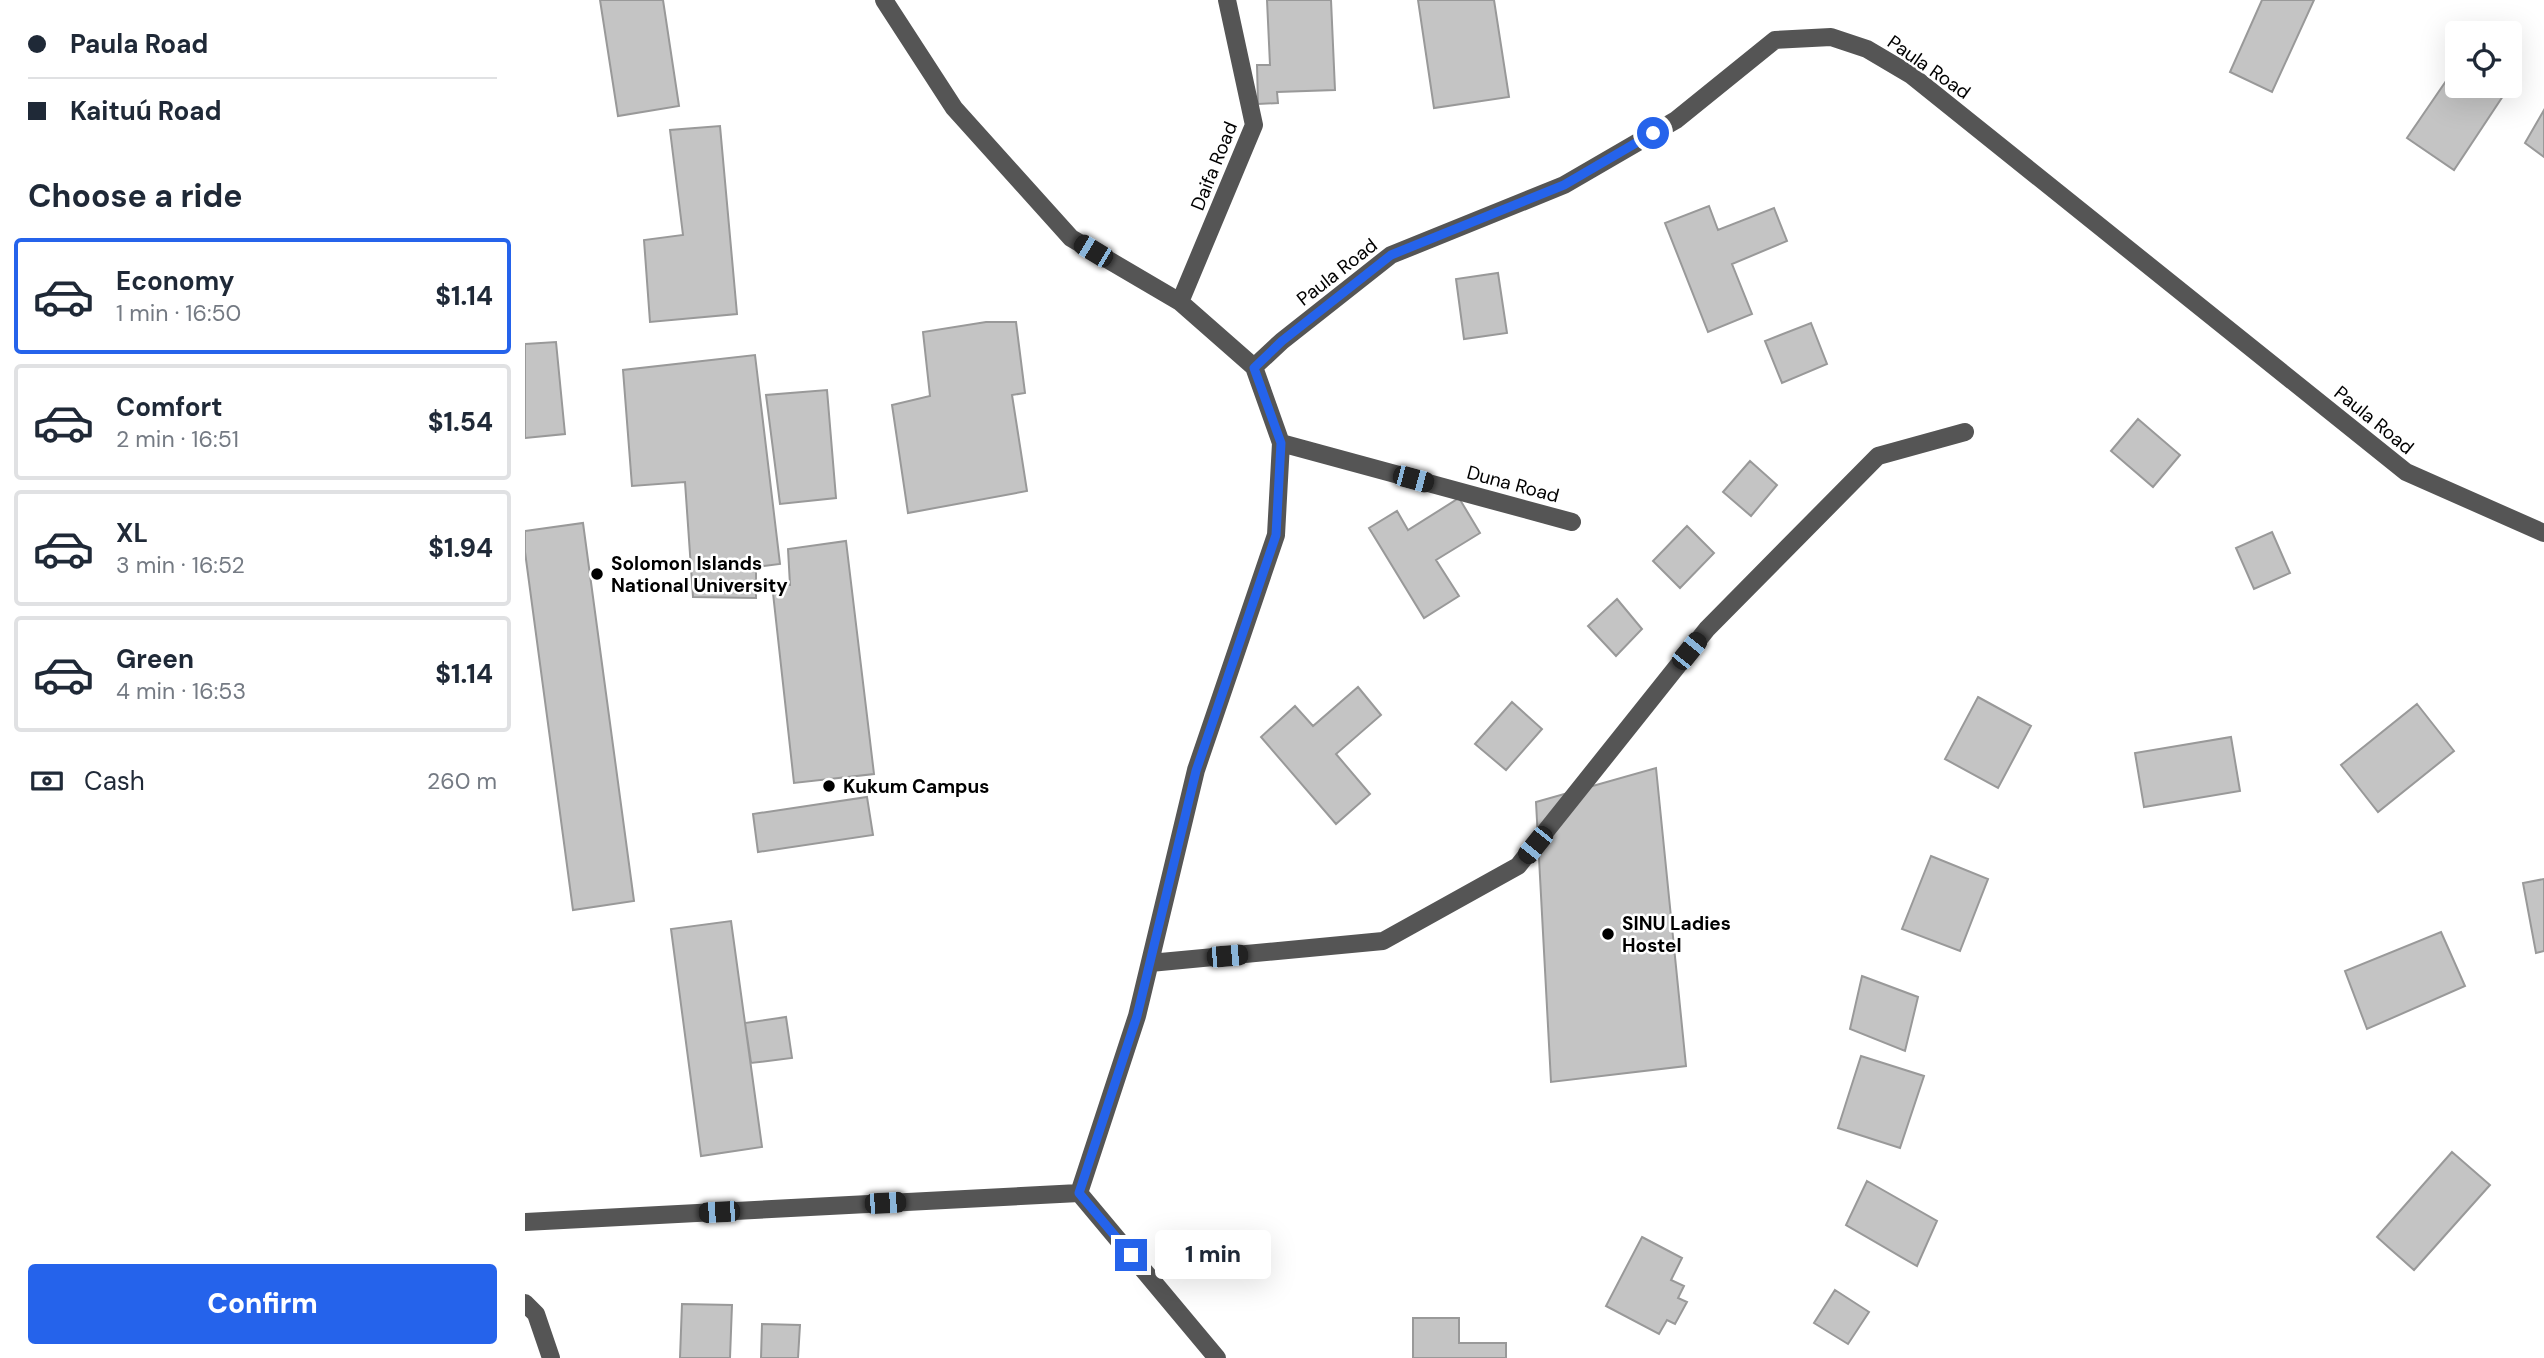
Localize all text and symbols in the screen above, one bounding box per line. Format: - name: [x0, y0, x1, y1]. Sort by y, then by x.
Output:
- map controls: [2445, 21, 2522, 98]
- button: locate: [2445, 21, 2522, 98]
- text: Paula Road: [70, 27, 208, 61]
- street label: Paula Road: [1883, 29, 1975, 105]
- text: Kaituú Road: [70, 94, 222, 128]
- route start: [1637, 117, 1669, 149]
- street label: Daifa Road: [1185, 118, 1243, 214]
- text: Choose a ride: [28, 175, 243, 217]
- car: [1070, 231, 1117, 271]
- street label: Paula Road: [1292, 233, 1382, 311]
- text: Economy: [116, 264, 234, 298]
- icon: car: [32, 265, 95, 328]
- text: $1.14: [435, 279, 493, 313]
- text: 1 min · 16:50: [116, 298, 241, 328]
- street label: Paula Road: [2329, 380, 2419, 460]
- text: Comfort: [116, 390, 222, 424]
- icon: car: [32, 391, 95, 454]
- text: $1.54: [428, 405, 493, 439]
- text: 2 min · 16:51: [116, 424, 239, 454]
- street label: Duna Road: [1464, 460, 1562, 508]
- car: [1390, 463, 1437, 495]
- text: XL: [116, 516, 148, 550]
- icon: car: [32, 517, 95, 580]
- text: $1.94: [428, 531, 493, 565]
- text: 3 min · 16:52: [116, 550, 245, 580]
- place label: Solomon Islands National University: [611, 551, 788, 598]
- marker: Solomon Islands National University: [589, 566, 605, 582]
- car: [1668, 628, 1711, 674]
- text: Green: [116, 642, 194, 676]
- icon: car: [32, 643, 95, 706]
- text: $1.14: [435, 657, 493, 691]
- text: 4 min · 16:53: [116, 676, 246, 706]
- icon: cash: [28, 762, 66, 800]
- text: Cash: [84, 764, 145, 798]
- text: 260 m: [427, 766, 497, 796]
- place label: Kukum Campus: [843, 774, 989, 799]
- marker: Kukum Campus: [821, 778, 837, 794]
- car: [1514, 822, 1557, 868]
- place label: SINU Ladies Hostel: [1622, 911, 1731, 958]
- marker: SINU Ladies Hostel: [1600, 926, 1616, 942]
- car: [1206, 944, 1249, 968]
- car: [864, 1191, 907, 1215]
- car: [698, 1200, 741, 1224]
- callout: 1 min: [1155, 1230, 1271, 1280]
- route end: [1115, 1239, 1147, 1271]
- text: 1 min: [1185, 1239, 1241, 1269]
- button: Confirm: [28, 1264, 497, 1344]

